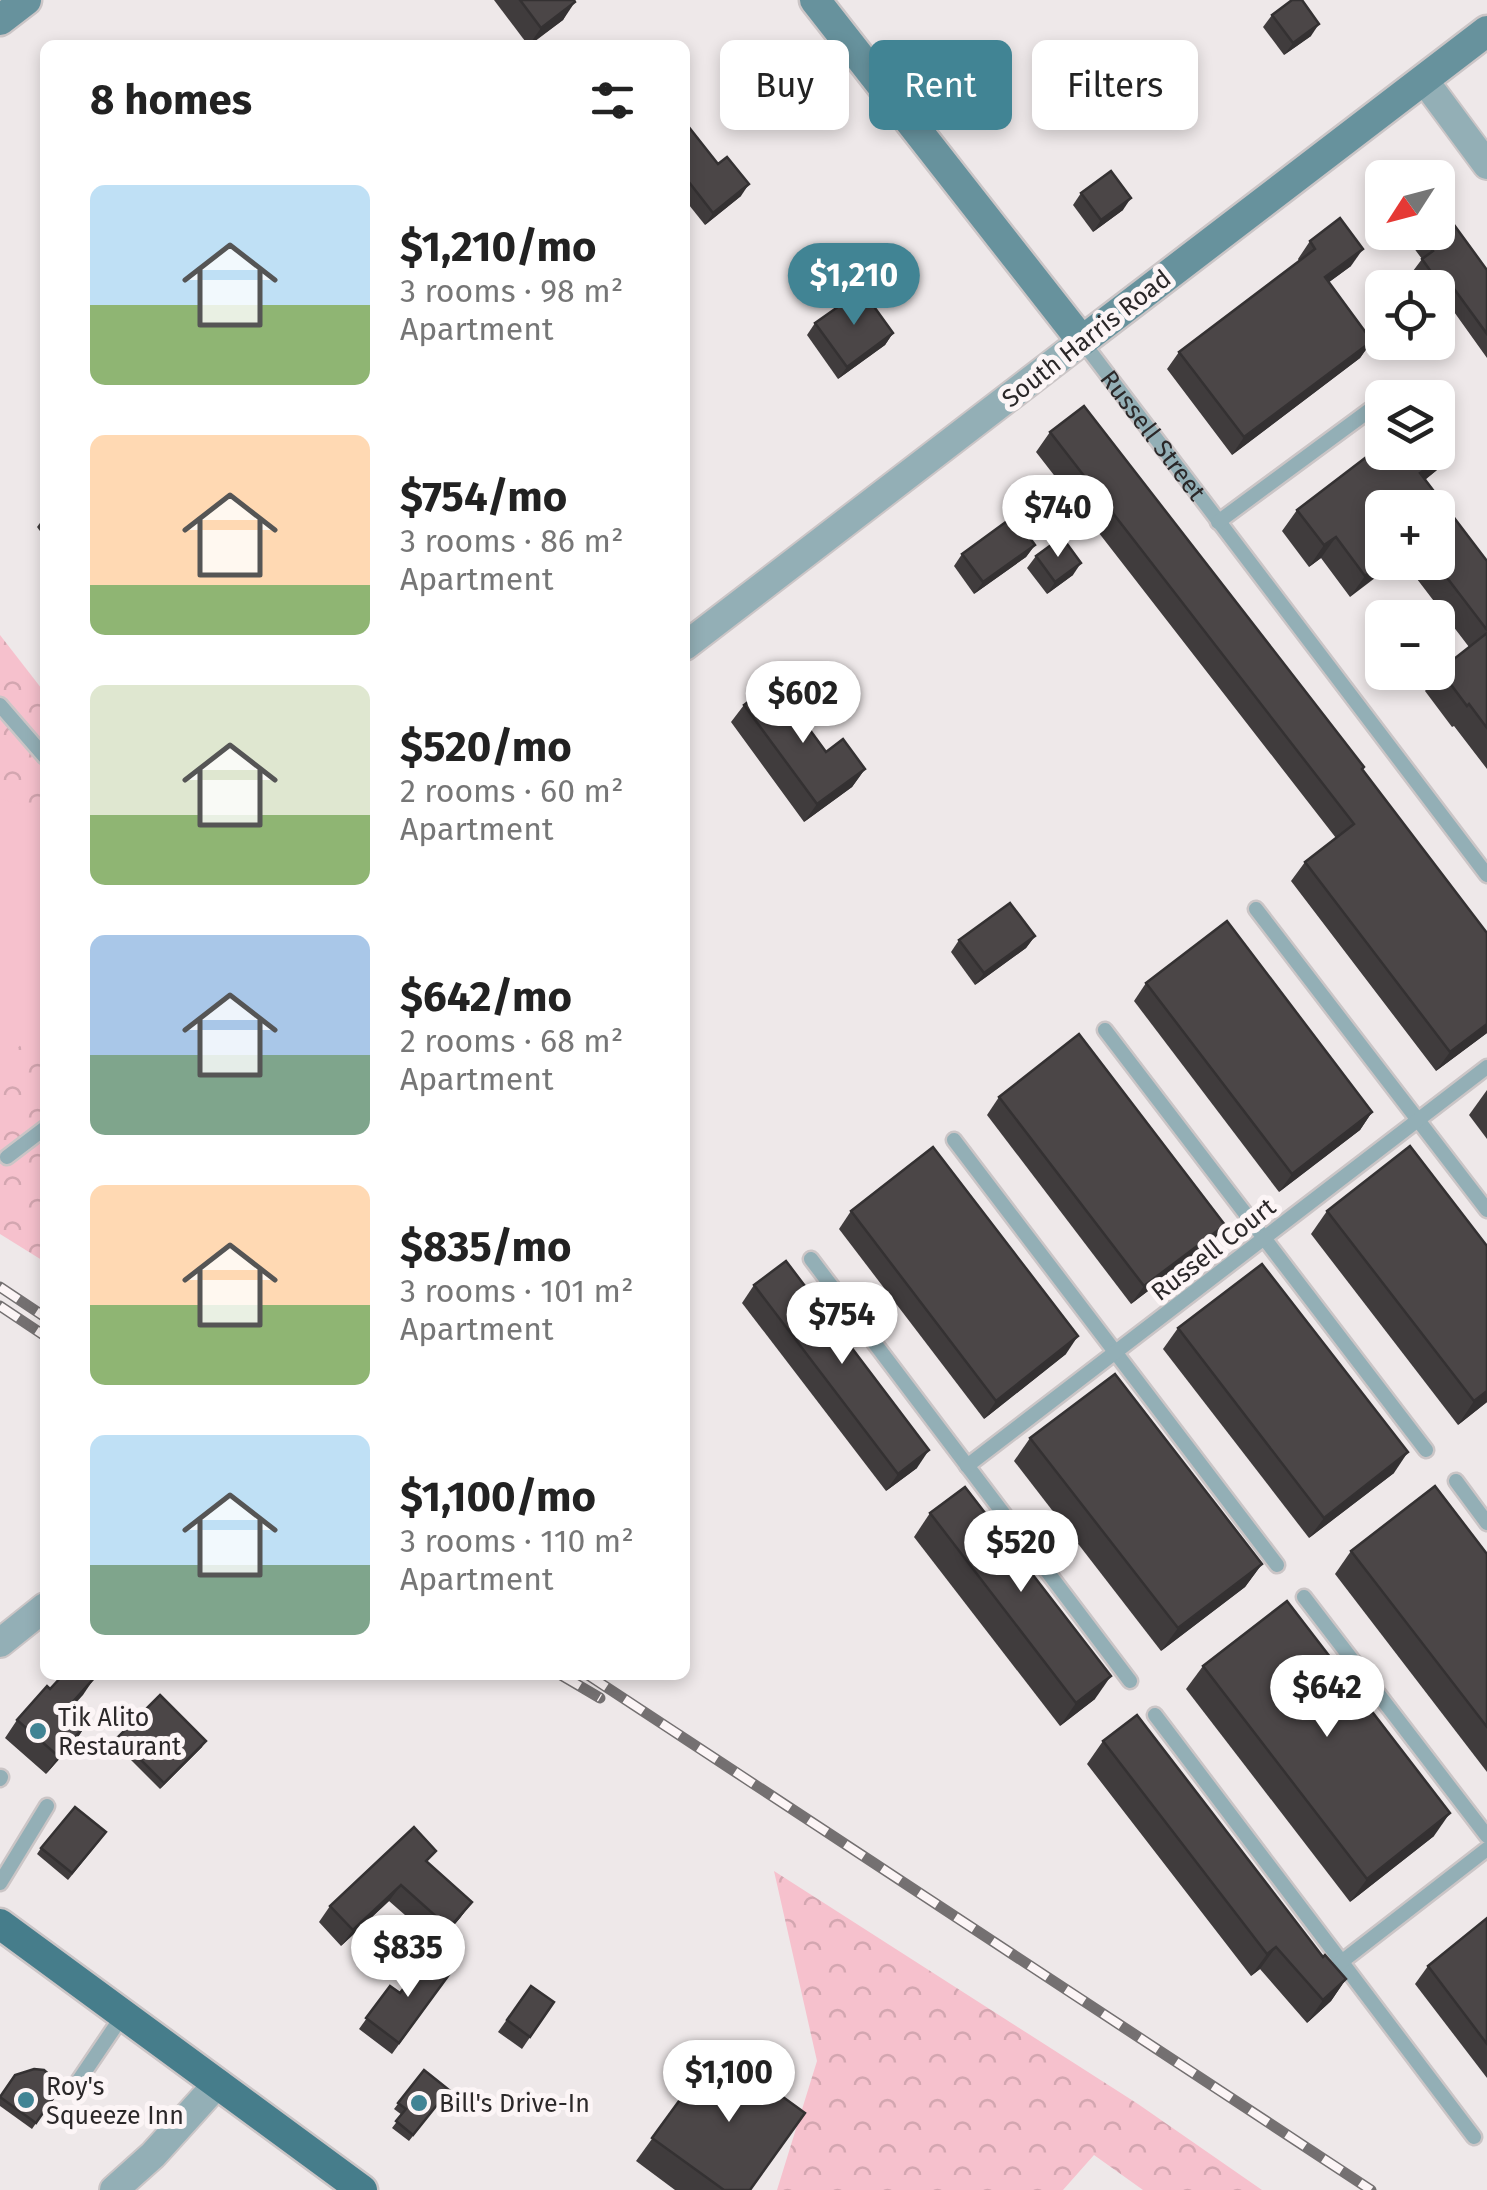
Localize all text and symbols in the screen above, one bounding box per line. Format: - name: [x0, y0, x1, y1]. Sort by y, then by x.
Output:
- chip: Buy: [720, 40, 849, 130]
- chip: Rent: [869, 40, 1012, 130]
- chip: Filters: [1032, 40, 1198, 130]
- icon: filters: [585, 73, 640, 128]
- text: 8 homes: [90, 75, 252, 125]
- north arrow: [1365, 160, 1455, 250]
- map controls: [1365, 160, 1455, 690]
- text: $1,210/mo: [400, 222, 597, 272]
- icon: home: [170, 225, 290, 345]
- pin: $1,210: [773, 243, 935, 328]
- text: $1,210: [810, 256, 898, 294]
- street label: South Harris Road: [996, 264, 1177, 414]
- button: locate: [1365, 270, 1455, 360]
- text: 3 rooms · 98 m²: [400, 272, 623, 310]
- text: Apartment: [400, 310, 554, 348]
- street label: Russell Street: [1094, 365, 1212, 507]
- button: layers: [1365, 380, 1455, 470]
- text: $754/mo: [400, 472, 567, 522]
- icon: home: [170, 475, 290, 595]
- pin: $740: [999, 475, 1117, 560]
- text: $740: [1024, 488, 1092, 526]
- button: +: [1365, 490, 1455, 580]
- text: 3 rooms · 86 m²: [400, 522, 623, 560]
- text: Apartment: [400, 560, 554, 598]
- button: −: [1365, 600, 1455, 690]
- pin: $602: [744, 661, 862, 746]
- text: $602: [768, 674, 838, 712]
- text: $520/mo: [400, 722, 572, 772]
- icon: home: [170, 725, 290, 845]
- text: 2 rooms · 60 m²: [400, 772, 624, 810]
- text: Apartment: [400, 810, 554, 848]
- text: $642/mo: [400, 972, 572, 1022]
- icon: home: [170, 975, 290, 1095]
- text: 2 rooms · 68 m²: [400, 1022, 623, 1060]
- text: Apartment: [400, 1060, 554, 1098]
- street label: Russell Court: [1146, 1192, 1282, 1307]
- text: $835/mo: [400, 1222, 572, 1272]
- icon: home: [170, 1225, 290, 1345]
- text: 3 rooms · 101 m²: [400, 1272, 634, 1310]
- pin: $754: [783, 1282, 901, 1367]
- text: $754: [809, 1295, 875, 1333]
- text: Apartment: [400, 1310, 554, 1348]
- text: $1,100/mo: [400, 1472, 596, 1522]
- icon: home: [170, 1475, 290, 1595]
- pin: $520: [962, 1510, 1080, 1595]
- text: 3 rooms · 110 m²: [400, 1522, 634, 1560]
- text: $520: [986, 1523, 1056, 1561]
- text: Apartment: [400, 1560, 554, 1598]
- pin: $642: [1268, 1655, 1386, 1740]
- text: $642: [1292, 1668, 1362, 1706]
- place label: Tik Alito Restaurant: [58, 1703, 182, 1762]
- marker: Tik Alito Restaurant: [27, 1720, 49, 1742]
- pin: $835: [349, 1915, 467, 2000]
- text: $835: [373, 1928, 443, 1966]
- pin: $1,100: [648, 2040, 810, 2125]
- text: $1,100: [685, 2053, 773, 2091]
- place label: Roy's Squeeze Inn: [46, 2072, 184, 2131]
- marker: Roy's Squeeze Inn: [15, 2089, 37, 2111]
- place label: Bill's Drive-In: [439, 2089, 590, 2119]
- marker: Bill's Drive-In: [408, 2092, 430, 2114]

